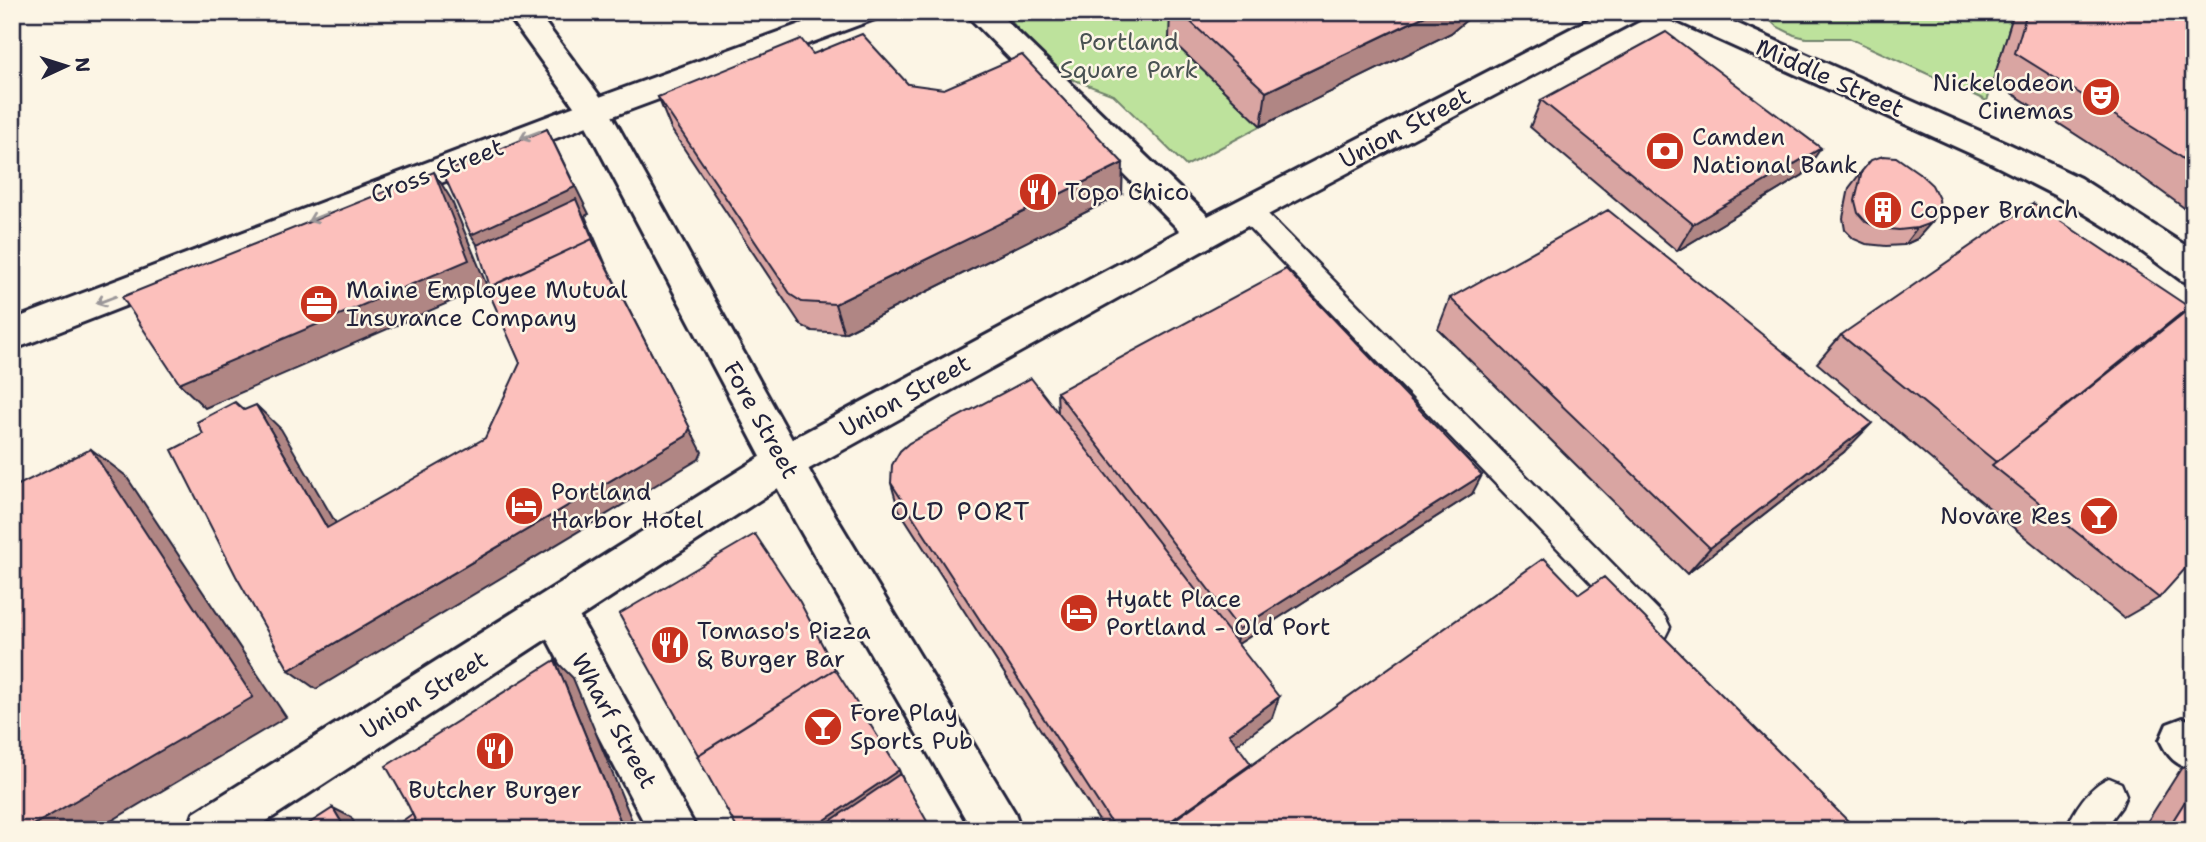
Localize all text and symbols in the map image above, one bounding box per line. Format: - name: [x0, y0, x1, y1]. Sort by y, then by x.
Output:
- park label: Portland Square Park: [1060, 26, 1198, 86]
- street label: Middle Street: [1751, 31, 1909, 125]
- north arrow: [32, 32, 102, 102]
- text: N: [69, 56, 95, 73]
- place label: Nickelodeon Cinemas: [1932, 67, 2074, 127]
- theatre icon: Nickelodeon Cinemas: [2080, 76, 2122, 118]
- street label: Union Street: [1334, 80, 1476, 176]
- place label: Camden National Bank: [1692, 121, 1858, 181]
- one-way arrow: [519, 130, 541, 142]
- bank icon: Camden National Bank: [1644, 130, 1686, 172]
- street label: Cross Street: [366, 131, 508, 211]
- restaurant icon: Topo Chico: [1017, 171, 1059, 213]
- place label: Topo Chico: [1065, 176, 1189, 208]
- building icon: Copper Branch: [1862, 189, 1904, 231]
- place label: Copper Branch: [1910, 194, 2078, 226]
- one-way arrow: [307, 212, 329, 225]
- place label: Maine Employee Mutual Insurance Company: [346, 274, 628, 334]
- office icon: Maine Employee Mutual Insurance Company: [298, 283, 340, 325]
- one-way arrow: [95, 294, 117, 307]
- street label: Union Street: [834, 347, 976, 445]
- street label: Fore Street: [716, 356, 806, 484]
- place label: Portland Harbor Hotel: [551, 476, 704, 536]
- hotel icon: Portland Harbor Hotel: [503, 485, 545, 527]
- district label: OLD PORT: [890, 493, 1032, 528]
- bar icon: Novare Res: [2078, 495, 2120, 537]
- place label: Novare Res: [1940, 500, 2072, 532]
- place label: Hyatt Place Portland - Old Port: [1106, 583, 1330, 643]
- hotel icon: Hyatt Place Portland - Old Port: [1058, 592, 1100, 634]
- place label: Tomaso's Pizza & Burger Bar: [697, 615, 871, 675]
- restaurant icon: Tomaso's Pizza & Burger Bar: [649, 624, 691, 666]
- street label: Union Street: [354, 643, 494, 747]
- street label: Wharf Street: [564, 648, 664, 794]
- place label: Fore Play Sports Pub: [850, 697, 973, 757]
- bar icon: Fore Play Sports Pub: [802, 706, 844, 748]
- restaurant icon: Butcher Burger: [474, 730, 516, 772]
- place label: Butcher Burger: [408, 774, 582, 806]

